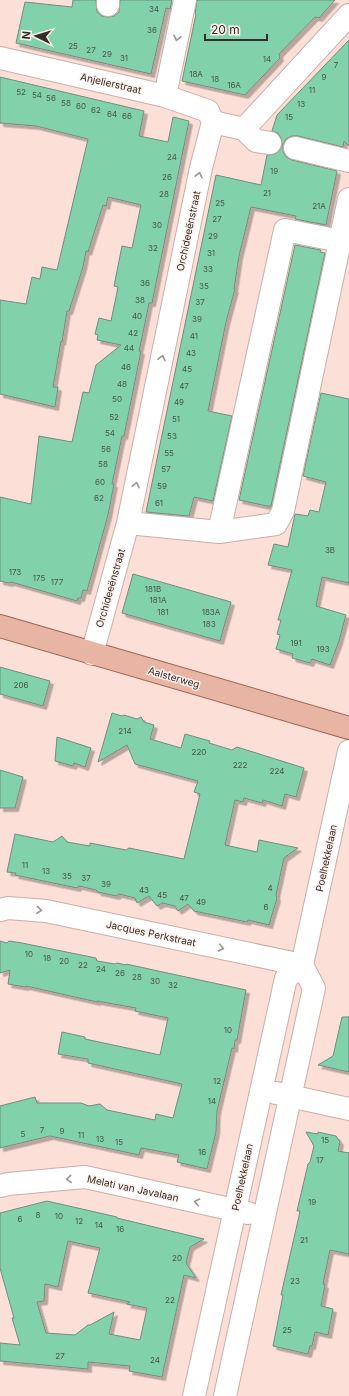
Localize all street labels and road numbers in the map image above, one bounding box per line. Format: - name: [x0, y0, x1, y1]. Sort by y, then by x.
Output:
- street label: Anjelierstraat: [79, 70, 143, 96]
- street label: Orchideeënstraat: [174, 189, 203, 272]
- street label: Orchideeënstraat: [93, 546, 127, 629]
- street label: Aalsterweg: [147, 664, 201, 690]
- street label: Poelhekkelaan: [313, 823, 339, 893]
- street label: Jacques Perkstraat: [105, 918, 198, 949]
- street label: Poelhekkelaan: [229, 1142, 255, 1212]
- street label: Melati van Javalaan: [86, 1172, 180, 1204]

